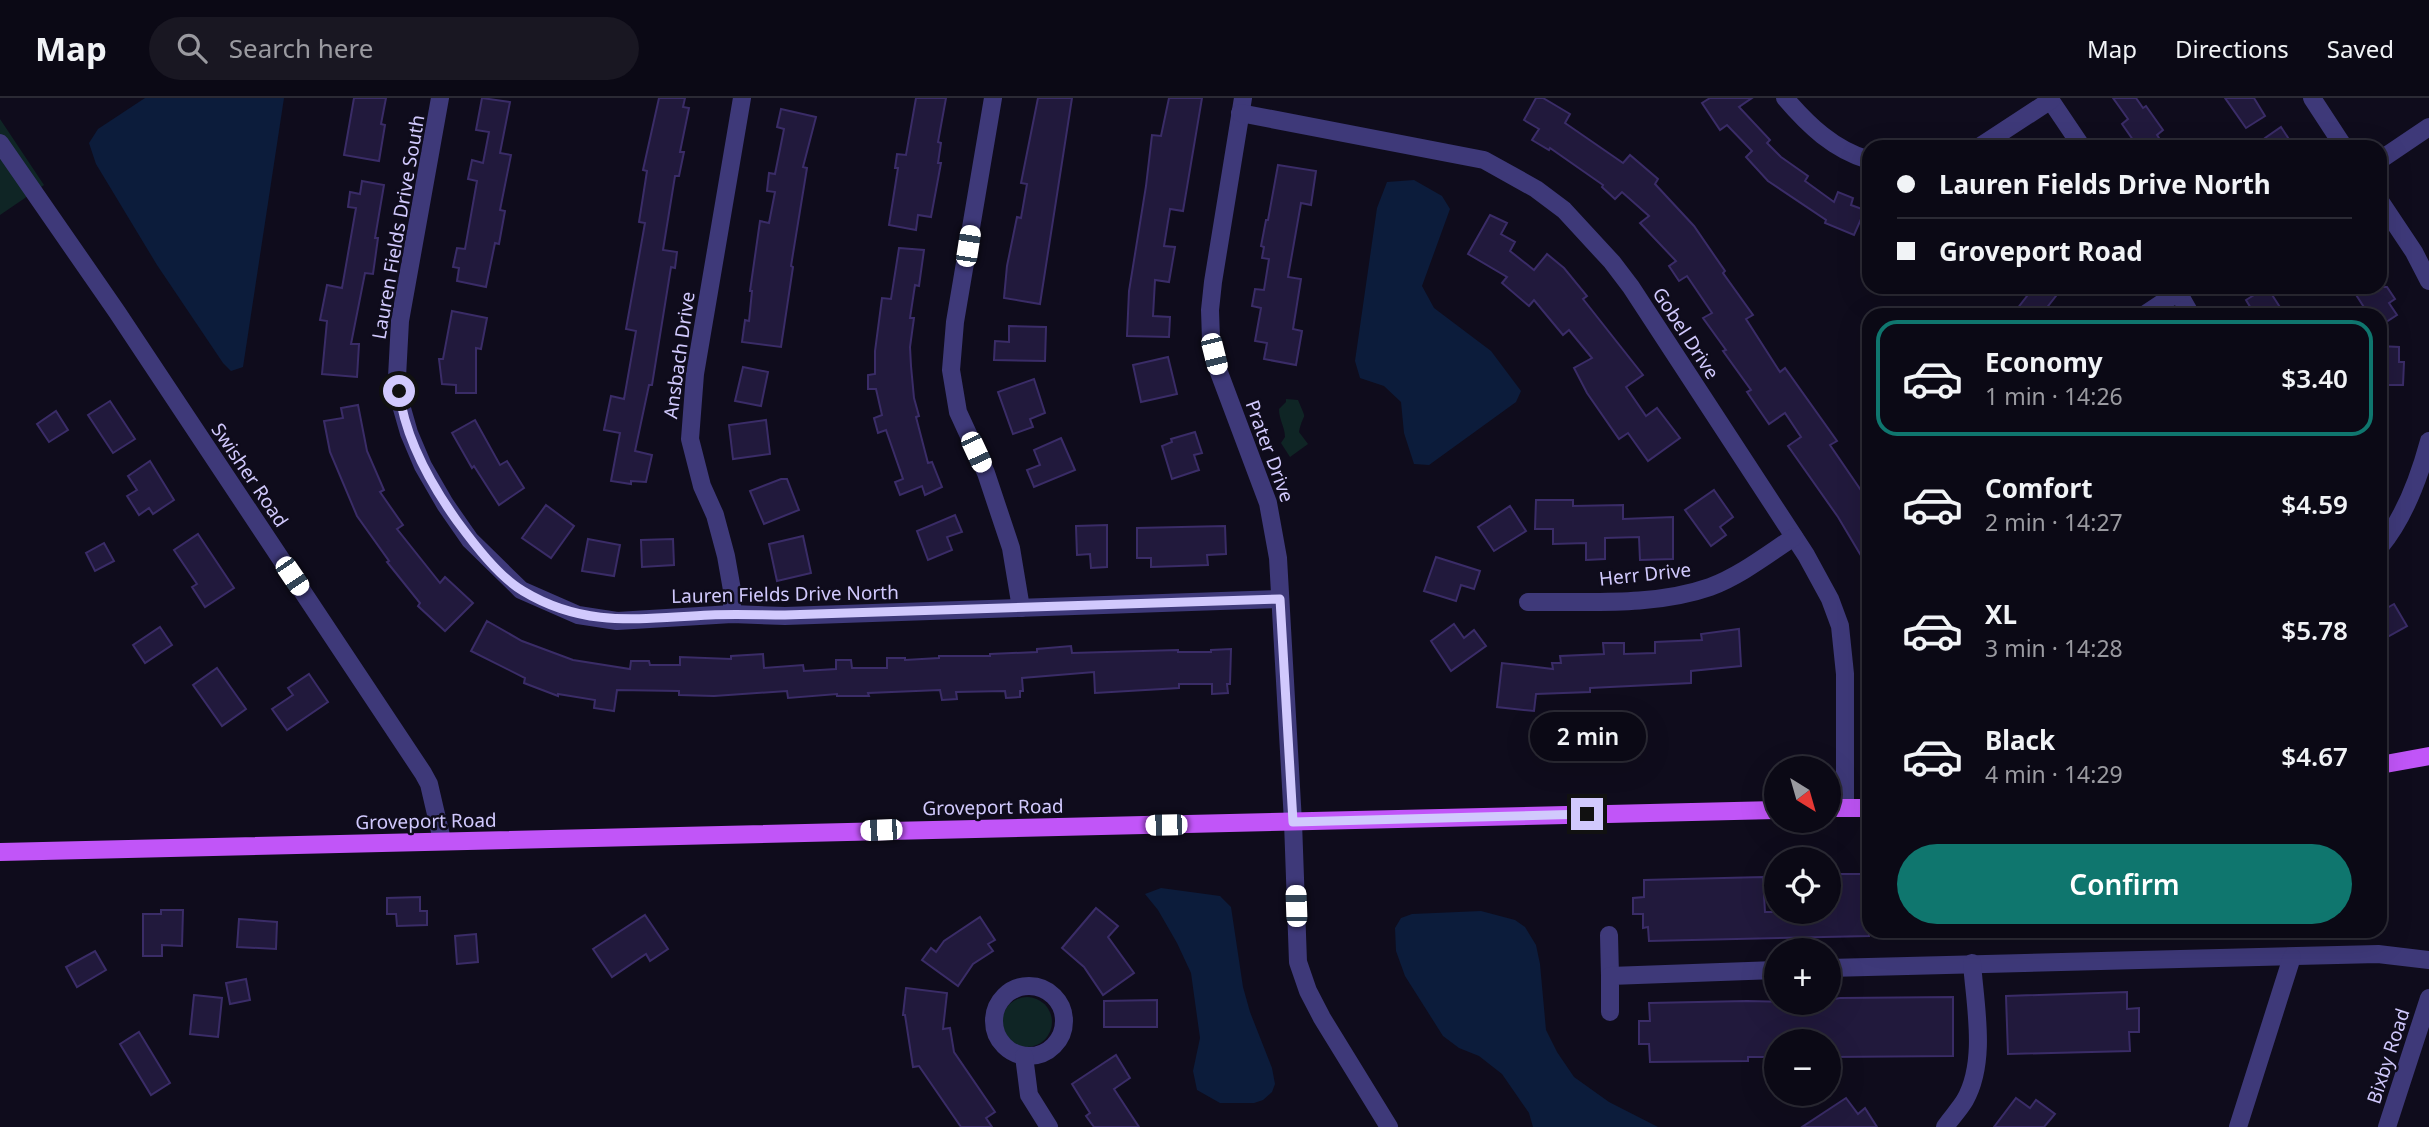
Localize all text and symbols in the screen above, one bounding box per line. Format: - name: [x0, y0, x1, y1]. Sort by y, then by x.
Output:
- search box: [149, 17, 639, 80]
- text: Map: [35, 26, 107, 71]
- icon: search: [173, 29, 211, 67]
- text: Search here: [229, 30, 373, 66]
- text: Map: [2087, 32, 2137, 65]
- text: Directions: [2175, 32, 2289, 65]
- text: Saved: [2327, 32, 2394, 65]
- street label: Lauren Fields Drive South: [365, 113, 431, 341]
- text: Lauren Fields Drive North: [1939, 166, 2271, 202]
- car: [955, 224, 982, 268]
- text: Groveport Road: [1939, 233, 2143, 269]
- street label: Gobel Drive: [1647, 282, 1725, 384]
- street label: Ansbach Drive: [657, 290, 701, 420]
- car: [1199, 331, 1230, 377]
- text: Economy: [1985, 344, 2103, 380]
- icon: car: [1901, 347, 1964, 410]
- text: $3.40: [2281, 360, 2348, 396]
- route start: [383, 375, 415, 407]
- text: 1 min · 14:26: [1985, 380, 2123, 412]
- street label: Prater Drive: [1239, 396, 1301, 506]
- street label: Swisher Road: [206, 418, 294, 532]
- car: [958, 429, 995, 475]
- text: Comfort: [1985, 470, 2093, 506]
- icon: car: [1901, 473, 1964, 536]
- text: $4.59: [2281, 486, 2348, 522]
- text: 2 min · 14:27: [1985, 506, 2123, 538]
- car: [272, 553, 313, 599]
- street label: Herr Drive: [1598, 556, 1692, 592]
- street label: Lauren Fields Drive North: [671, 579, 899, 609]
- text: XL: [1985, 596, 2017, 632]
- icon: car: [1901, 599, 1964, 662]
- text: $5.78: [2281, 612, 2348, 648]
- text: 3 min · 14:28: [1985, 632, 2123, 664]
- callout: 2 min: [1529, 712, 1645, 762]
- text: 2 min: [1557, 720, 1619, 752]
- text: Black: [1985, 722, 2055, 758]
- icon: car: [1901, 725, 1964, 788]
- text: $4.67: [2281, 738, 2348, 774]
- north arrow: [1764, 756, 1841, 833]
- map controls: [1764, 756, 1841, 1106]
- text: 4 min · 14:29: [1985, 758, 2123, 790]
- street label: Groveport Road: [922, 793, 1064, 821]
- route end: [1571, 798, 1603, 830]
- street label: Groveport Road: [355, 807, 497, 835]
- car: [1145, 814, 1188, 836]
- car: [860, 819, 903, 841]
- button: Confirm: [1897, 844, 2352, 924]
- button: locate: [1764, 847, 1841, 924]
- car: [1285, 885, 1308, 927]
- button: +: [1764, 938, 1841, 1015]
- street label: Bixby Road: [2360, 1005, 2416, 1107]
- button: −: [1764, 1029, 1841, 1106]

